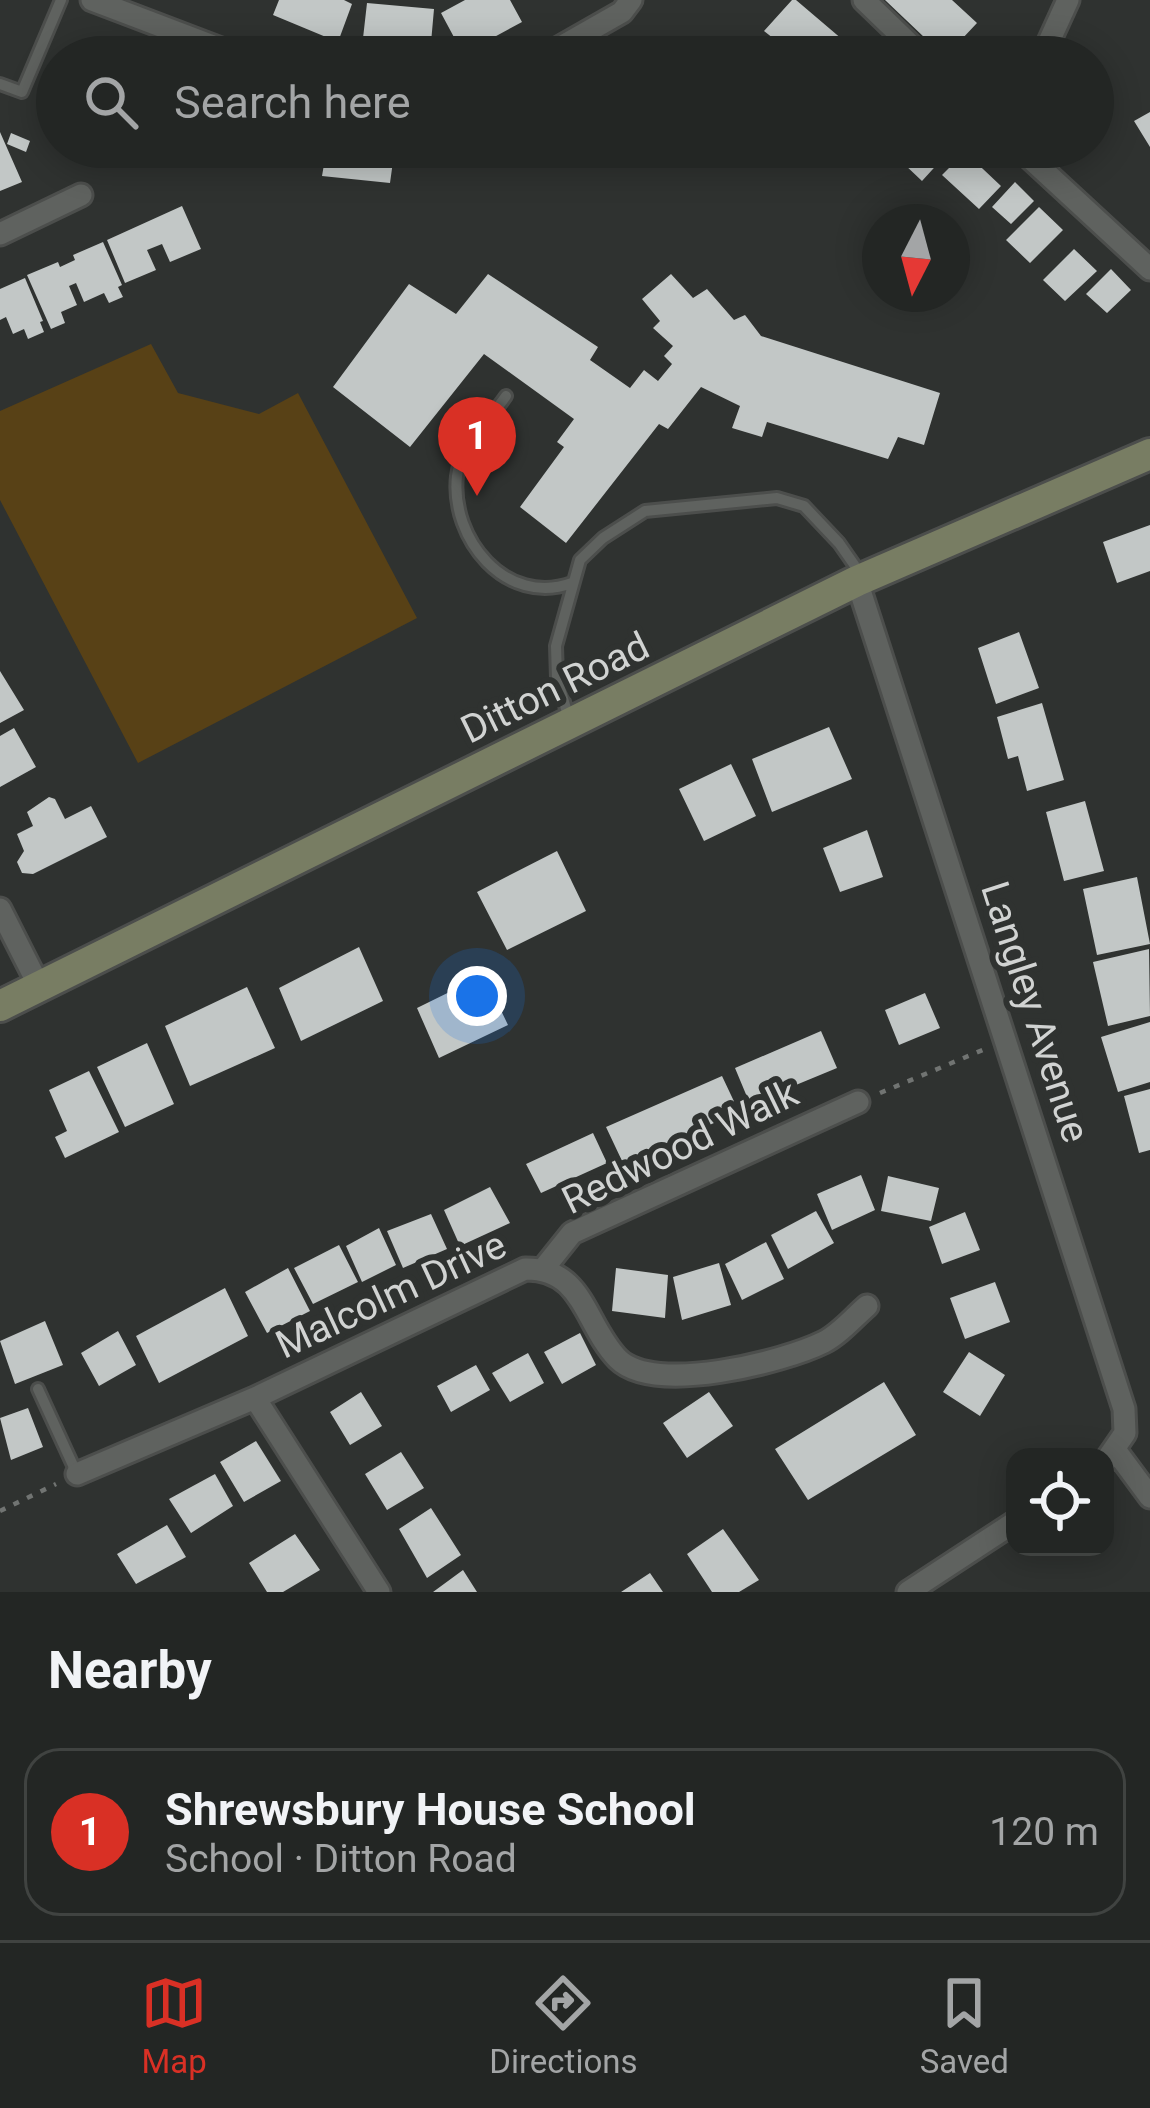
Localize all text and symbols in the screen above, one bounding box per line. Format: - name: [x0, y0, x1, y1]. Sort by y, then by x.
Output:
- search box: [36, 36, 1114, 168]
- icon: search: [78, 69, 144, 135]
- text: Search here: [174, 76, 411, 129]
- north arrow: [862, 204, 970, 312]
- pin: 1: [438, 397, 516, 496]
- street label: Ditton Road: [454, 623, 656, 753]
- street label: Langley Avenue: [971, 876, 1099, 1148]
- your location: [447, 966, 507, 1026]
- street label: Redwood Walk: [555, 1070, 806, 1224]
- street label: Malcolm Drive: [269, 1222, 513, 1368]
- map controls: [1006, 1448, 1114, 1556]
- button: locate: [1006, 1448, 1114, 1556]
- text: Nearby: [48, 1641, 212, 1700]
- text: Shrewsbury House School: [165, 1783, 696, 1836]
- text: 1: [79, 1809, 101, 1855]
- text: 120 m: [989, 1809, 1099, 1855]
- text: School · Ditton Road: [165, 1836, 517, 1882]
- tab: Map: [141, 1970, 207, 2081]
- tab: Directions: [489, 1970, 638, 2081]
- tab: Saved: [920, 1970, 1009, 2081]

